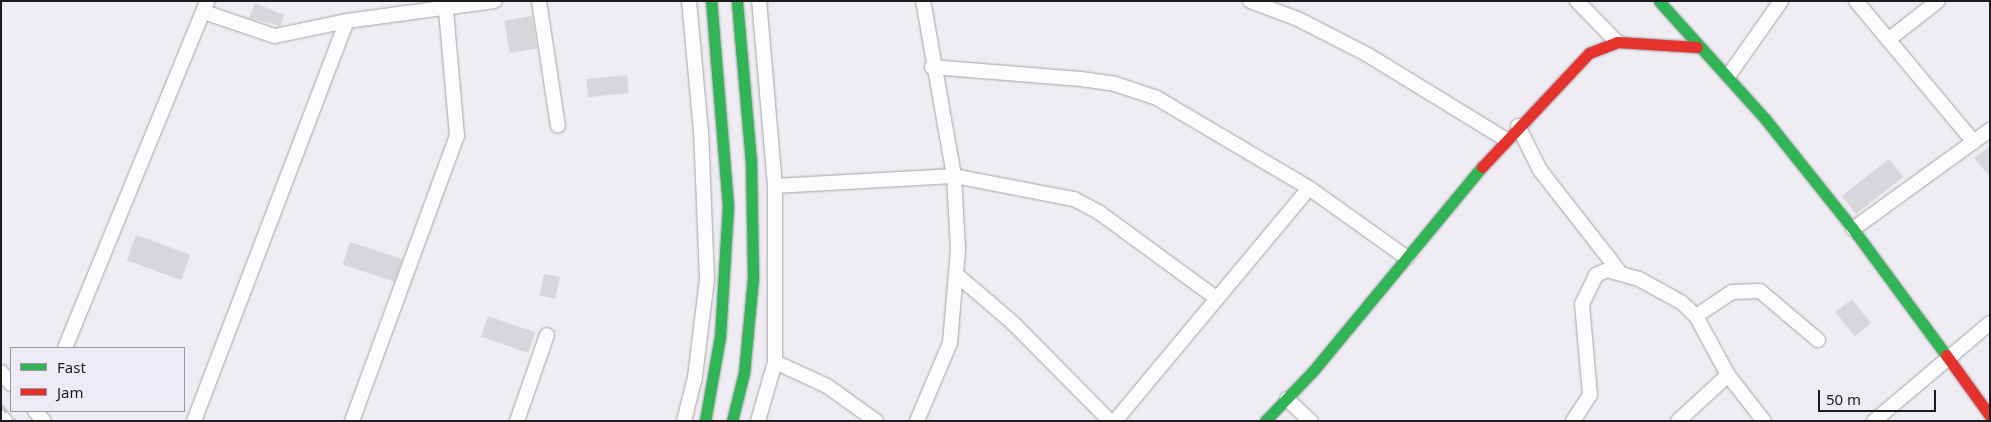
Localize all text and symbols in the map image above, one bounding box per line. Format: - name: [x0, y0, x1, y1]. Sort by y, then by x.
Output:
- legend: [10, 347, 185, 412]
- text: Fast: [57, 357, 86, 377]
- scale bar: [1821, 380, 1938, 412]
- text: Jam: [57, 382, 84, 402]
- text: 50 m: [1826, 389, 1861, 409]

